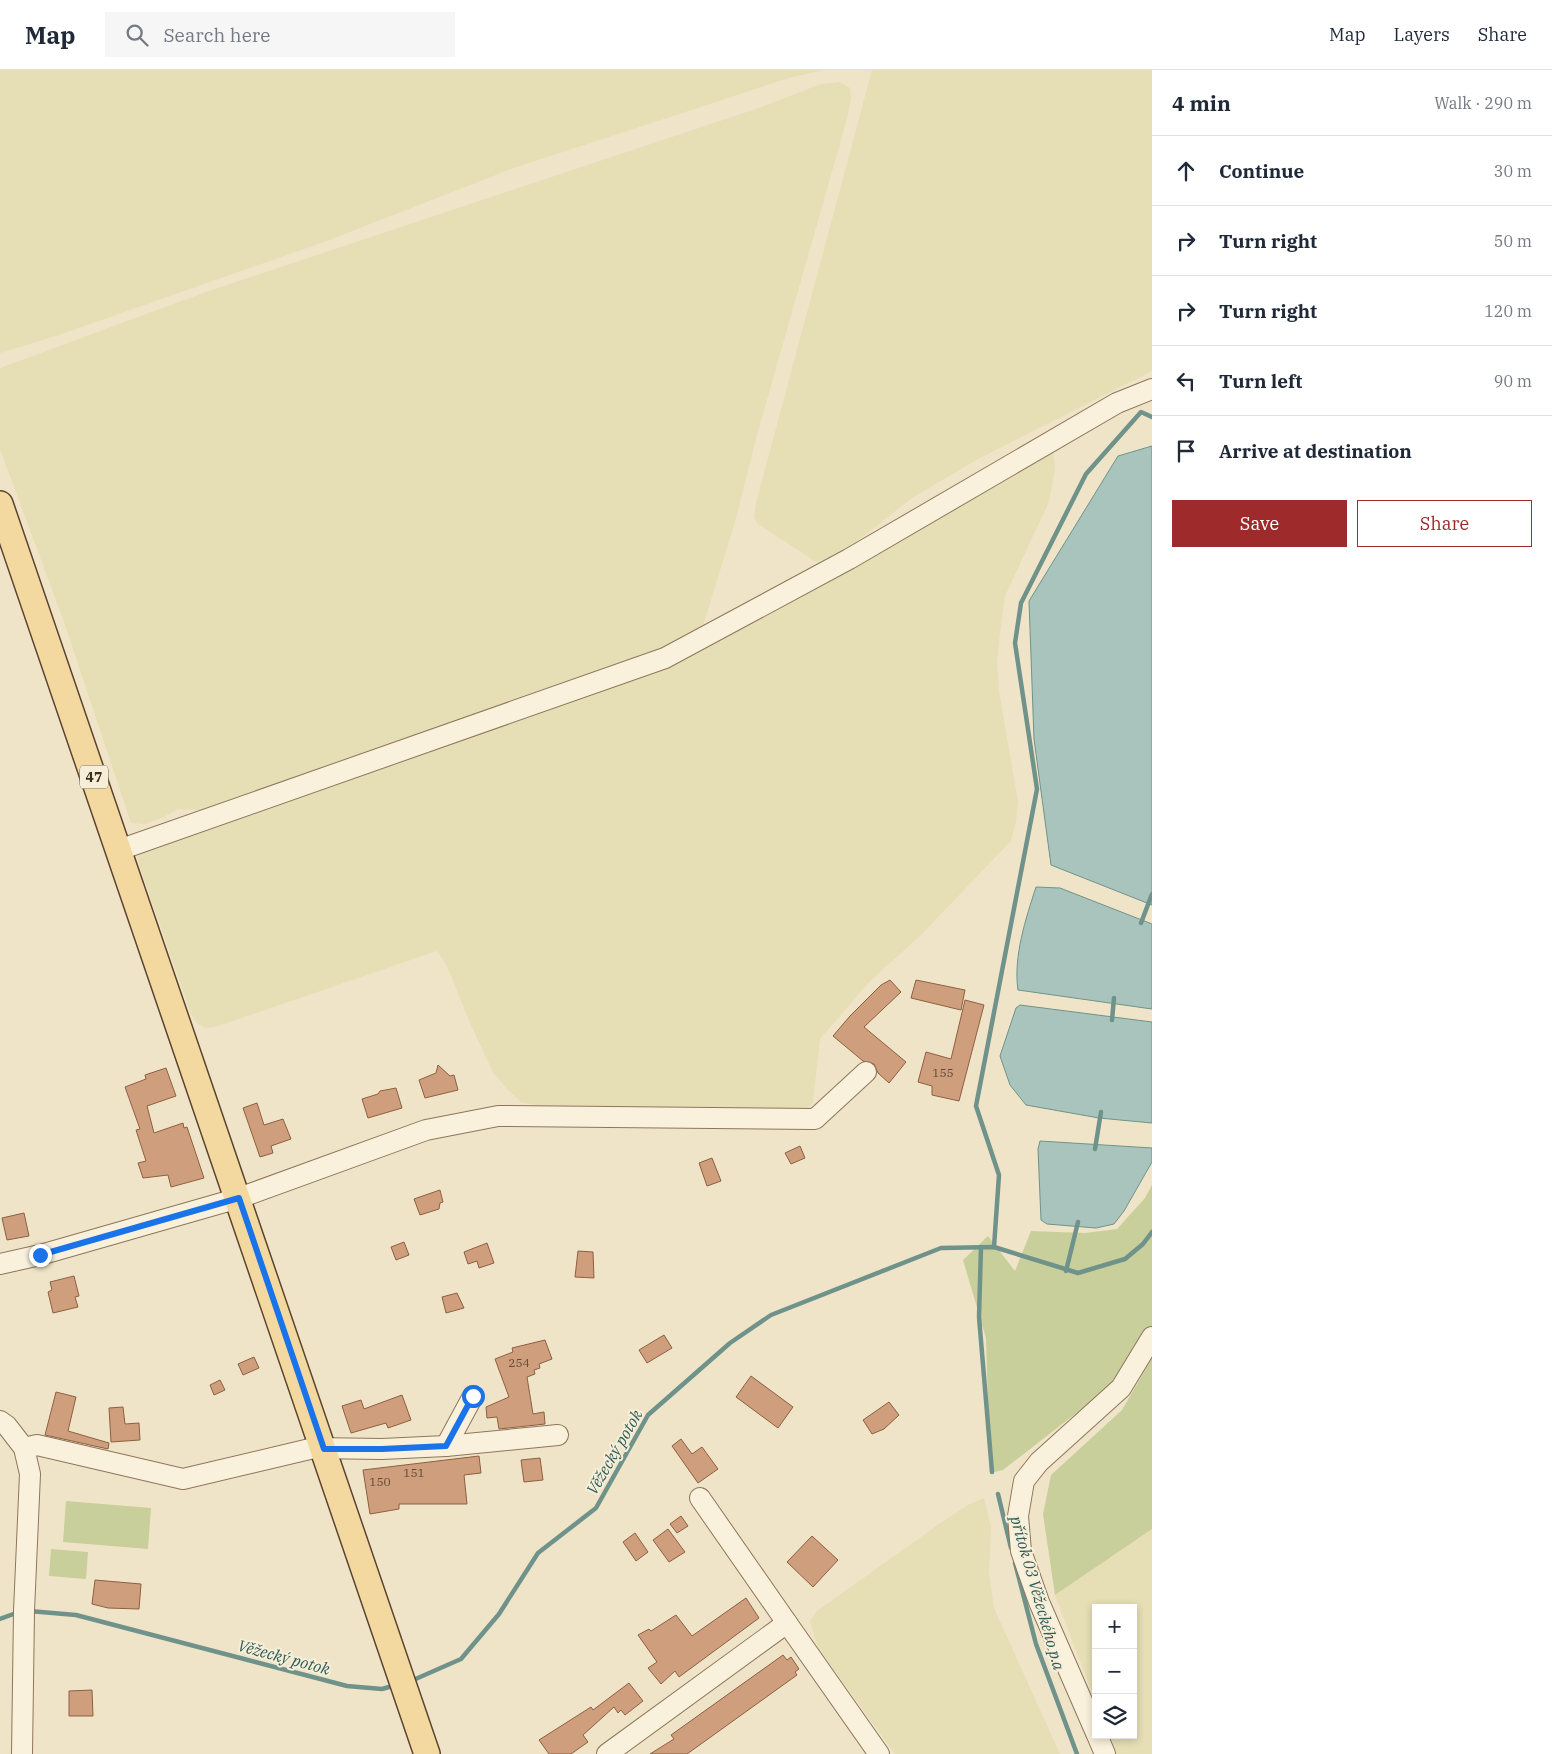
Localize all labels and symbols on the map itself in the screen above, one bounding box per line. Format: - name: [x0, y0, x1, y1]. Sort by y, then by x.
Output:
- road number: 47: [80, 766, 108, 789]
- house number: 155: [932, 1065, 954, 1080]
- route end: [29, 1244, 52, 1267]
- house number: 254: [508, 1355, 530, 1370]
- route start: [462, 1385, 485, 1408]
- water label: Věžecký potok: [582, 1406, 647, 1498]
- house number: 151: [403, 1465, 425, 1480]
- house number: 150: [369, 1474, 391, 1489]
- water label: přítok 03 Věžeckého p.a: [1006, 1512, 1070, 1673]
- water label: Věžecký potok: [236, 1635, 333, 1679]

